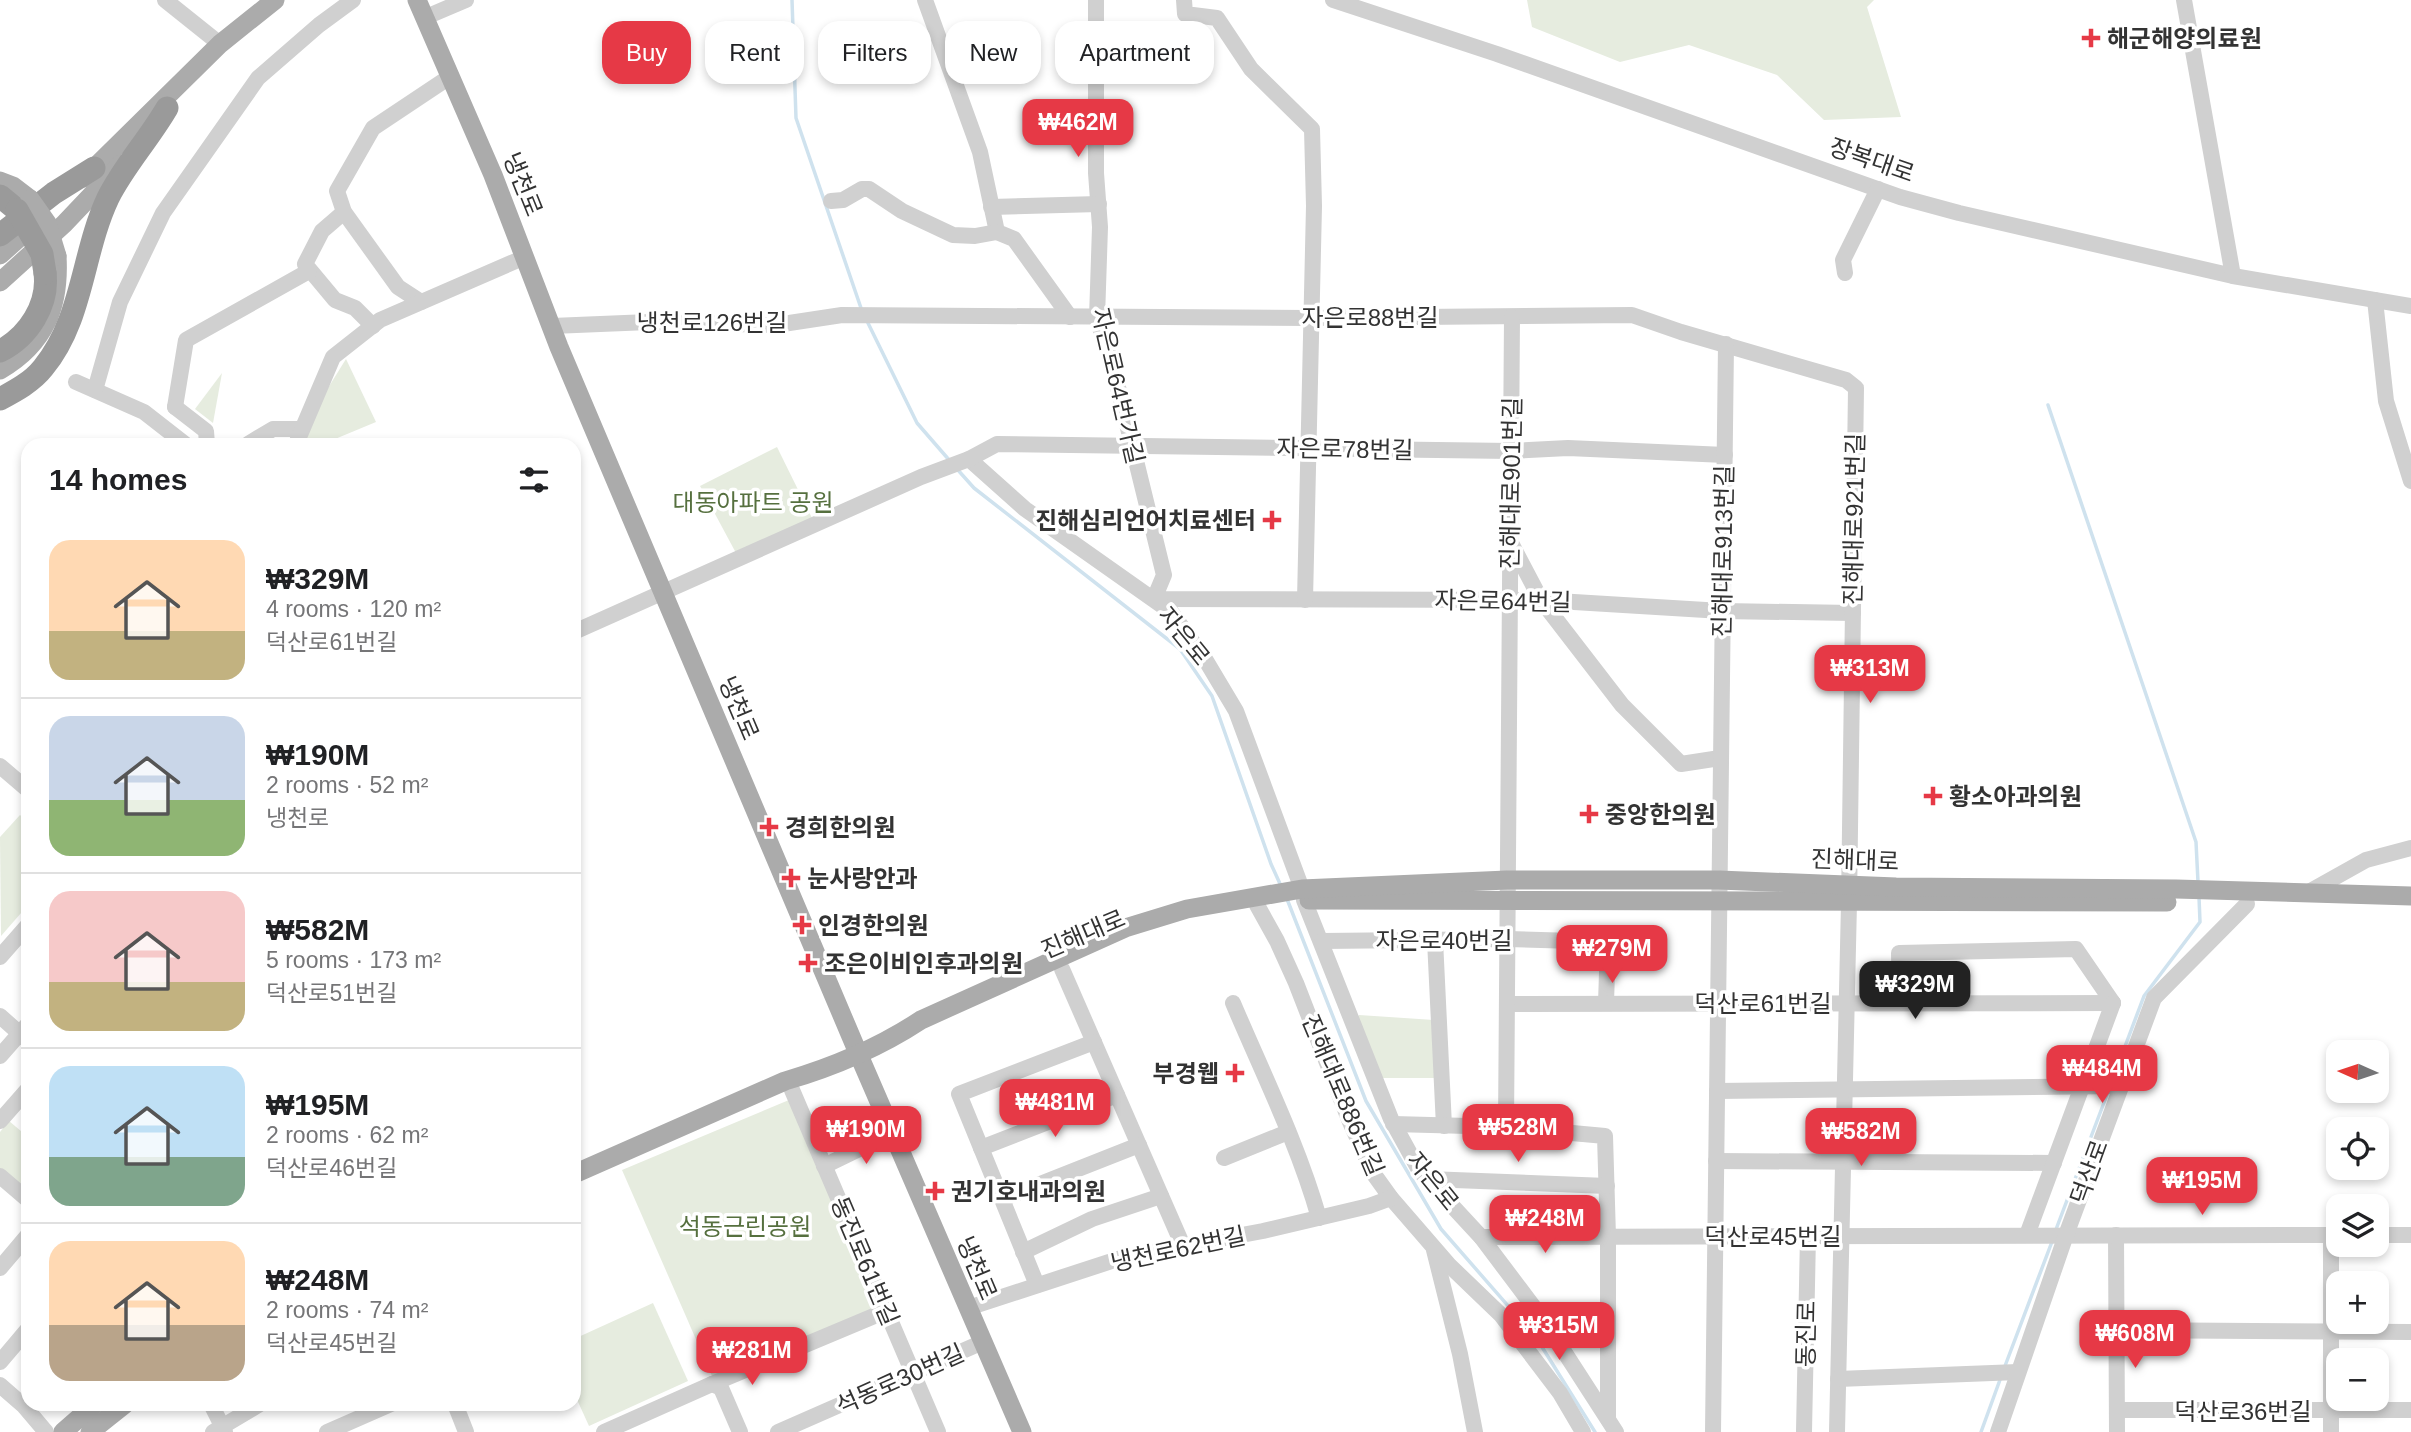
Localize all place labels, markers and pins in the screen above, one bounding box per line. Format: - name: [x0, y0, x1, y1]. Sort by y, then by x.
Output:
- place label: 해군해양의료원: [2107, 25, 2262, 52]
- marker: 해군해양의료원: [2081, 28, 2101, 48]
- pin: ₩462M: [1029, 100, 1127, 159]
- place label: 진해심리언어치료센터: [1035, 507, 1256, 534]
- marker: 진해심리언어치료센터: [1262, 510, 1282, 530]
- pin: ₩313M: [1821, 646, 1919, 705]
- place label: 황소아과의원: [1949, 783, 2081, 810]
- marker: 황소아과의원: [1923, 786, 1943, 806]
- place label: 중앙한의원: [1605, 801, 1715, 828]
- marker: 중앙한의원: [1579, 804, 1599, 824]
- place label: 경희한의원: [785, 814, 895, 841]
- marker: 경희한의원: [759, 817, 779, 837]
- place label: 눈사랑안과: [807, 865, 917, 892]
- marker: 눈사랑안과: [781, 868, 801, 888]
- place label: 인경한의원: [818, 912, 928, 939]
- marker: 인경한의원: [792, 915, 812, 935]
- pin: ₩279M: [1563, 926, 1661, 985]
- place label: 조은이비인후과의원: [824, 950, 1023, 977]
- marker: 조은이비인후과의원: [798, 953, 818, 973]
- pin: ₩329M: [1866, 962, 1964, 1021]
- pin: ₩484M: [2053, 1046, 2151, 1105]
- place label: 부경웹: [1153, 1060, 1219, 1087]
- marker: 부경웹: [1225, 1063, 1245, 1083]
- pin: ₩481M: [1006, 1080, 1104, 1139]
- pin: ₩528M: [1469, 1104, 1567, 1164]
- pin: ₩190M: [817, 1106, 915, 1166]
- pin: ₩582M: [1812, 1108, 1910, 1168]
- pin: ₩195M: [2153, 1158, 2251, 1217]
- place label: 권기호내과의원: [951, 1178, 1106, 1205]
- marker: 권기호내과의원: [925, 1181, 945, 1201]
- pin: ₩248M: [1496, 1196, 1594, 1255]
- pin: ₩315M: [1510, 1302, 1608, 1362]
- pin: ₩608M: [2086, 1310, 2184, 1370]
- pin: ₩281M: [703, 1328, 801, 1387]

